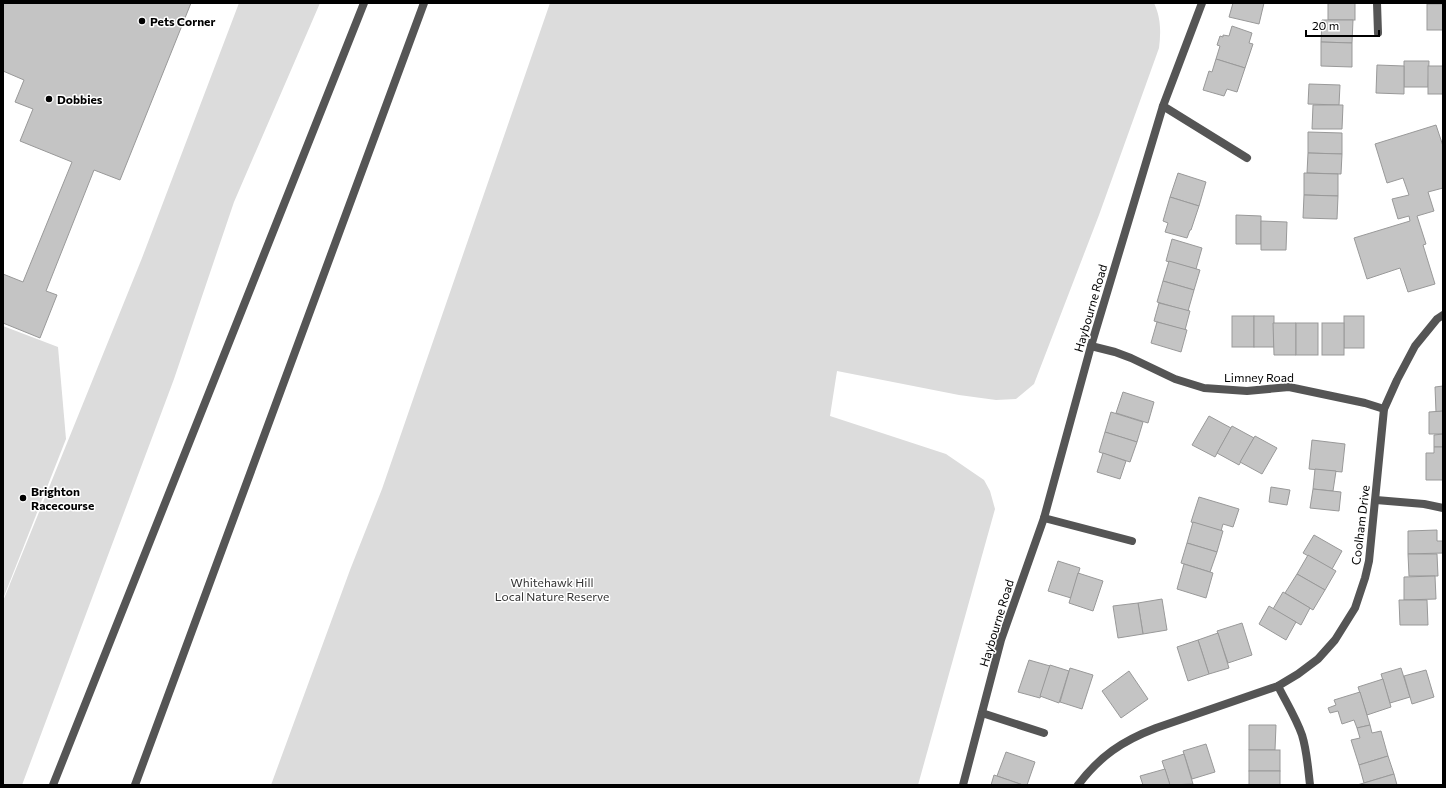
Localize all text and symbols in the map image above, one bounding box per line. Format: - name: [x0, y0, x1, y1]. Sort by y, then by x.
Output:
- scale bar: [1306, 12, 1379, 38]
- place label: Pets Corner: [150, 14, 215, 28]
- marker: Pets Corner: [137, 16, 147, 26]
- text: 20 m: [1312, 18, 1339, 32]
- place label: Dobbies: [57, 92, 103, 106]
- marker: Dobbies: [44, 94, 54, 104]
- street label: Haybourne Road: [1071, 262, 1109, 353]
- street label: Limney Road: [1224, 370, 1294, 384]
- place label: Brighton Racecourse: [31, 484, 94, 512]
- street label: Coolham Drive: [1348, 484, 1372, 566]
- marker: Brighton Racecourse: [18, 493, 28, 503]
- park label: Whitehawk Hill Local Nature Reserve: [495, 575, 609, 603]
- street label: Haybourne Road: [976, 578, 1016, 668]

